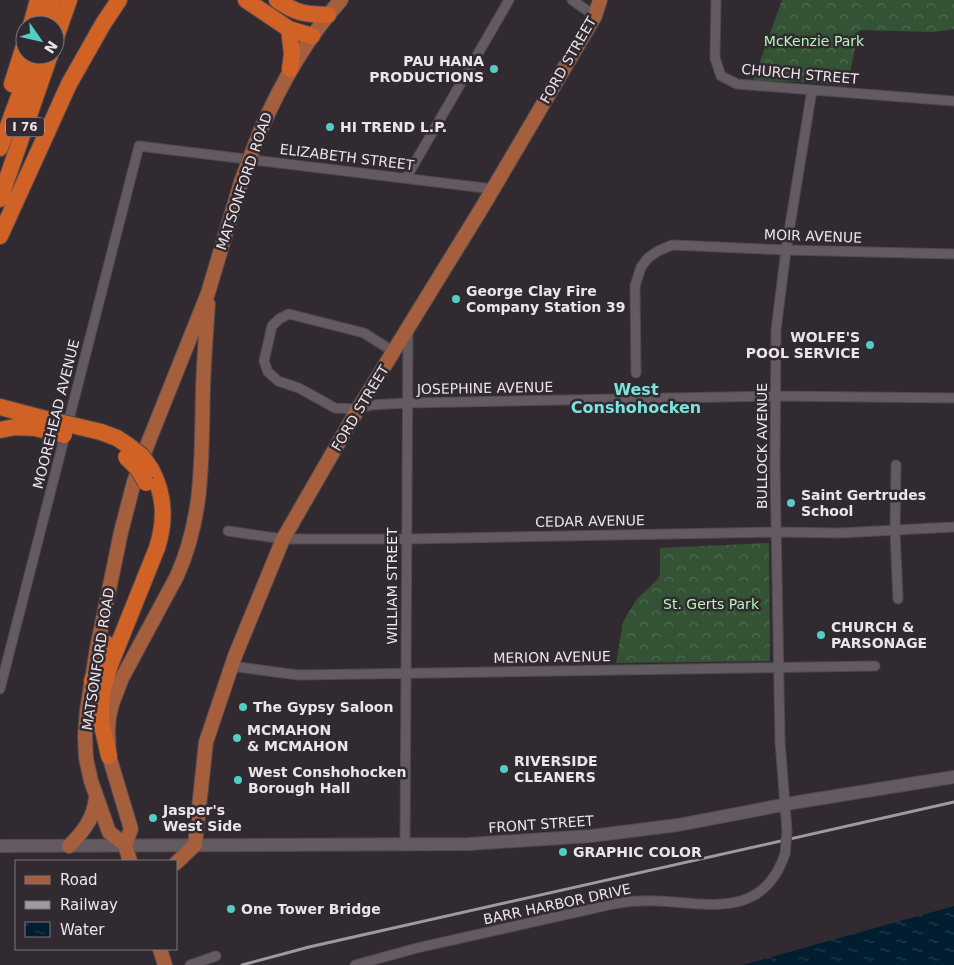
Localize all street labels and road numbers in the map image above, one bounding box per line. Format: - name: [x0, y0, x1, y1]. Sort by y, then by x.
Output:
- street label: FORD STREET: [537, 13, 600, 106]
- street label: CHURCH STREET: [741, 61, 860, 87]
- street label: MATSONFORD ROAD: [213, 110, 275, 252]
- road number: I 76: [6, 118, 44, 136]
- street label: ELIZABETH STREET: [279, 141, 416, 173]
- street label: MOIR AVENUE: [764, 226, 862, 246]
- street label: MOOREHEAD AVENUE: [30, 338, 82, 490]
- street label: FORD STREET: [328, 362, 392, 454]
- street label: JOSEPHINE AVENUE: [416, 379, 553, 397]
- street label: BULLOCK AVENUE: [754, 383, 770, 509]
- street label: CEDAR AVENUE: [535, 512, 645, 530]
- street label: WILLIAM STREET: [384, 527, 400, 645]
- street label: MATSONFORD ROAD: [79, 586, 117, 732]
- street label: MERION AVENUE: [493, 648, 611, 666]
- street label: FRONT STREET: [488, 812, 595, 836]
- street label: BARR HARBOR DRIVE: [482, 881, 632, 927]

